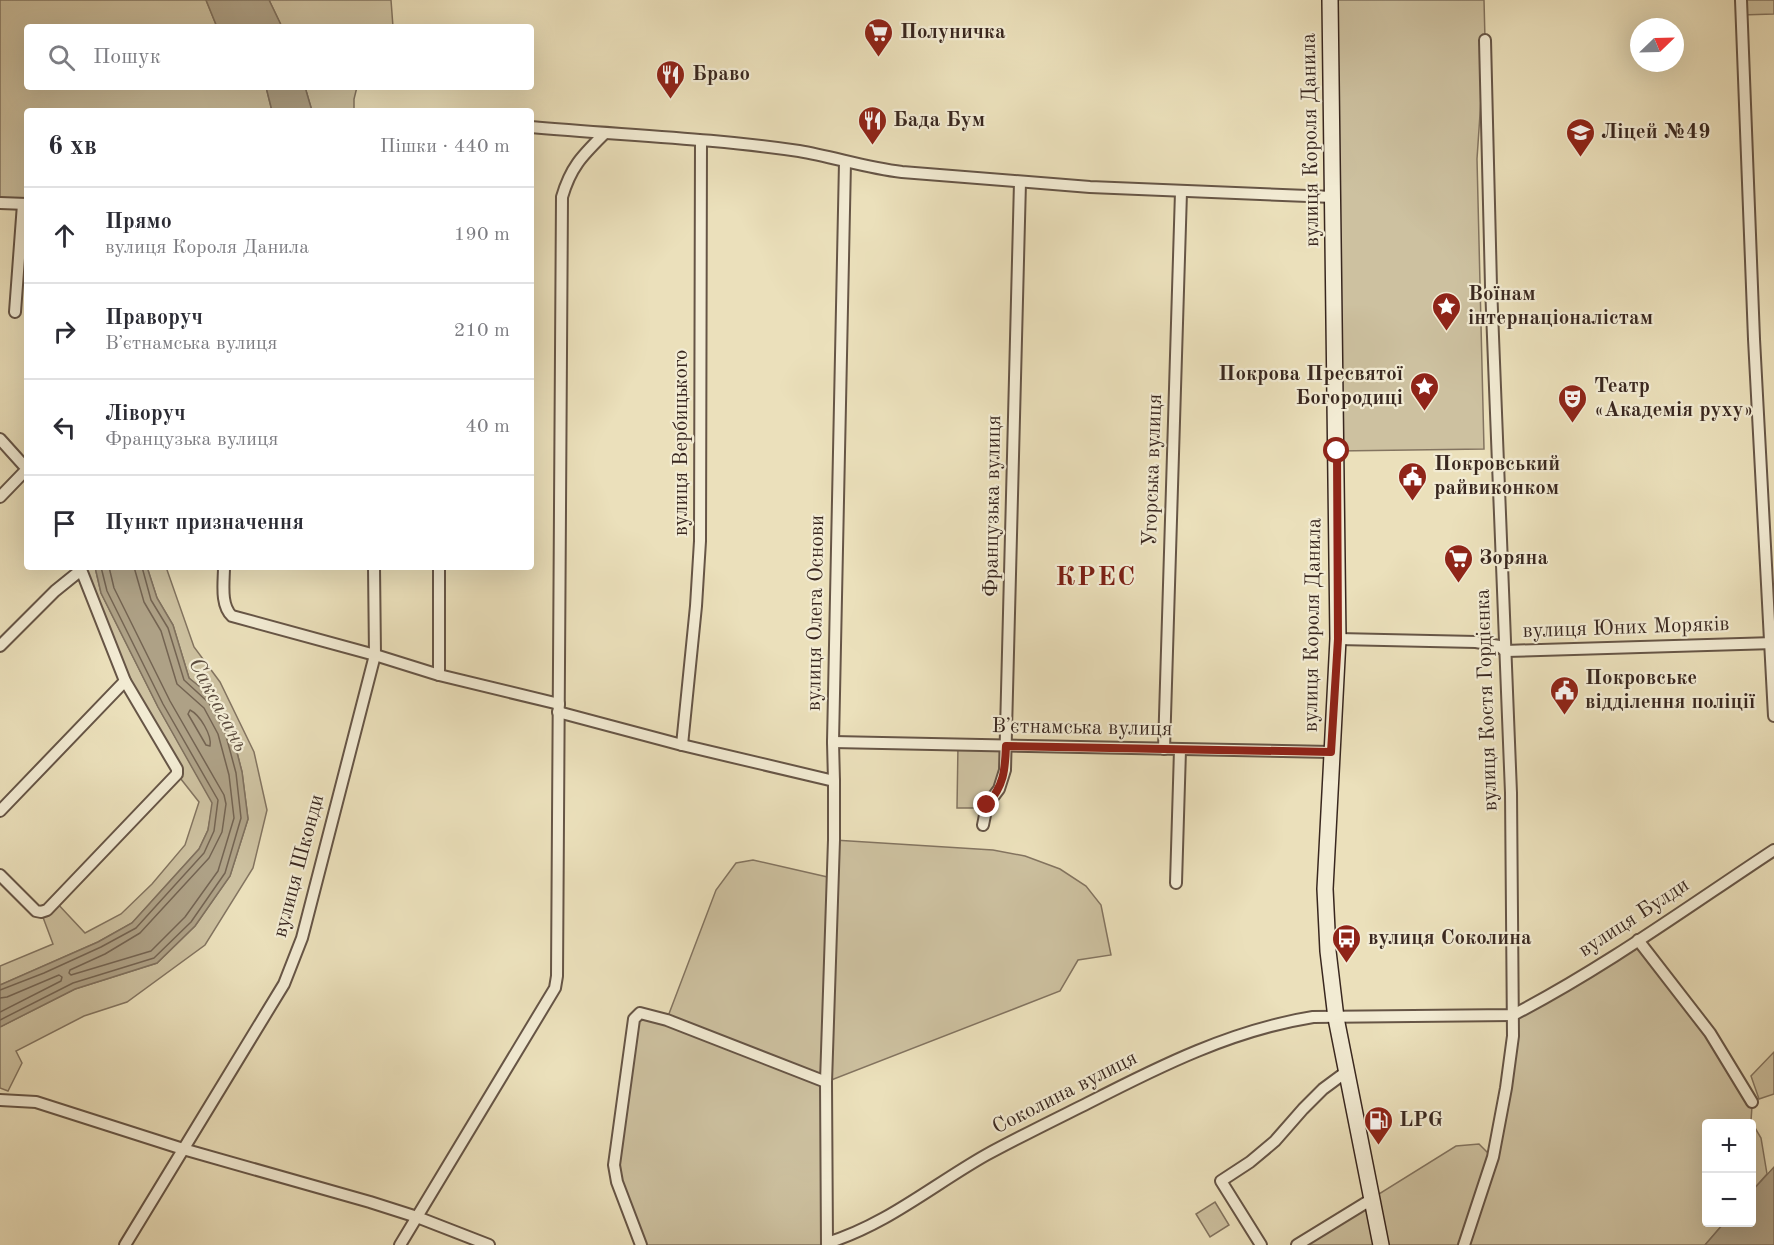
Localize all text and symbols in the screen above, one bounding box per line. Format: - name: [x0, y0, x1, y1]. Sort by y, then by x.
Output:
- supermarket icon: Полуничка: [863, 16, 895, 58]
- north arrow: [1630, 18, 1684, 72]
- place label: Полуничка: [900, 22, 1006, 43]
- search box: [24, 24, 534, 90]
- street label: вулиця Короля Данила: [1299, 33, 1323, 247]
- icon: search: [45, 41, 78, 74]
- text: Пошук: [93, 46, 161, 68]
- restaurant icon: Браво: [655, 58, 687, 100]
- place label: Браво: [692, 64, 750, 85]
- restaurant icon: Бада Бум: [856, 104, 888, 146]
- place label: Бада Бум: [893, 110, 985, 131]
- school or university icon: Ліцей №49: [1564, 116, 1596, 158]
- place label: Ліцей №49: [1601, 122, 1710, 143]
- text: 6 хв: [48, 134, 97, 160]
- text: Пішки · 440 m: [380, 137, 510, 157]
- text: Прямо: [105, 211, 172, 233]
- icon: ahead: [48, 219, 81, 252]
- text: 190 m: [454, 225, 510, 245]
- text: вулиця Короля Данила: [105, 238, 309, 258]
- place label: Воїнам інтернаціоналістам: [1468, 284, 1653, 329]
- place icon: Воїнам інтернаціоналістам: [1431, 290, 1463, 332]
- text: Праворуч: [105, 307, 203, 329]
- icon: right: [48, 315, 81, 348]
- text: 210 m: [454, 321, 510, 341]
- text: Вʼєтнамська вулиця: [105, 334, 277, 354]
- street label: вулиця Вербицького: [671, 350, 692, 536]
- place label: Покрова Пресвятої Богородиці: [1218, 364, 1404, 409]
- place icon: Покрова Пресвятої Богородиці: [1408, 370, 1440, 412]
- place label: Театр «Академія руху»: [1594, 376, 1754, 421]
- theatre icon: Театр «Академія руху»: [1557, 382, 1589, 424]
- street label: Угорська вулиця: [1140, 393, 1166, 547]
- text: Ліворуч: [105, 403, 186, 425]
- icon: left: [48, 411, 81, 444]
- street label: Французька вулиця: [981, 415, 1005, 597]
- text: 40 m: [465, 417, 510, 437]
- text: Французька вулиця: [105, 430, 278, 450]
- route start: [1323, 437, 1349, 463]
- place label: Покровський райвиконком: [1434, 454, 1560, 499]
- public building icon: Покровський райвиконком: [1397, 460, 1429, 502]
- icon: arrive: [48, 507, 81, 540]
- text: Пункт призначення: [105, 512, 304, 534]
- street label: вулиця Олега Основи: [804, 515, 828, 711]
- street label: вулиця Короля Данила: [1301, 518, 1325, 732]
- supermarket icon: Зоряна: [1442, 542, 1474, 584]
- place label: Зоряна: [1479, 548, 1548, 569]
- district label: КРЕС: [1055, 564, 1137, 591]
- street label: вулиця Костя Гордієнка: [1473, 588, 1501, 812]
- street label: вулиця Юних Моряків: [1522, 614, 1730, 642]
- water label: Саксагань: [184, 654, 252, 756]
- place label: Покровське відділення поліції: [1585, 668, 1756, 713]
- public building icon: Покровське відділення поліції: [1548, 674, 1580, 716]
- street label: Вʼєтнамська вулиця: [991, 716, 1173, 740]
- route end: [973, 791, 999, 817]
- street label: вулиця Шконди: [270, 792, 328, 940]
- street label: вулиця Булди: [1575, 875, 1693, 961]
- bus stop icon: вулиця Соколина: [1331, 922, 1363, 964]
- place label: вулиця Соколина: [1368, 928, 1532, 949]
- street label: Соколина вулиця: [989, 1047, 1141, 1139]
- fuel station icon: LPG: [1362, 1104, 1394, 1146]
- place label: LPG: [1399, 1110, 1443, 1131]
- map controls: [1702, 1119, 1756, 1227]
- button: +: [1702, 1119, 1756, 1173]
- button: −: [1702, 1173, 1756, 1227]

